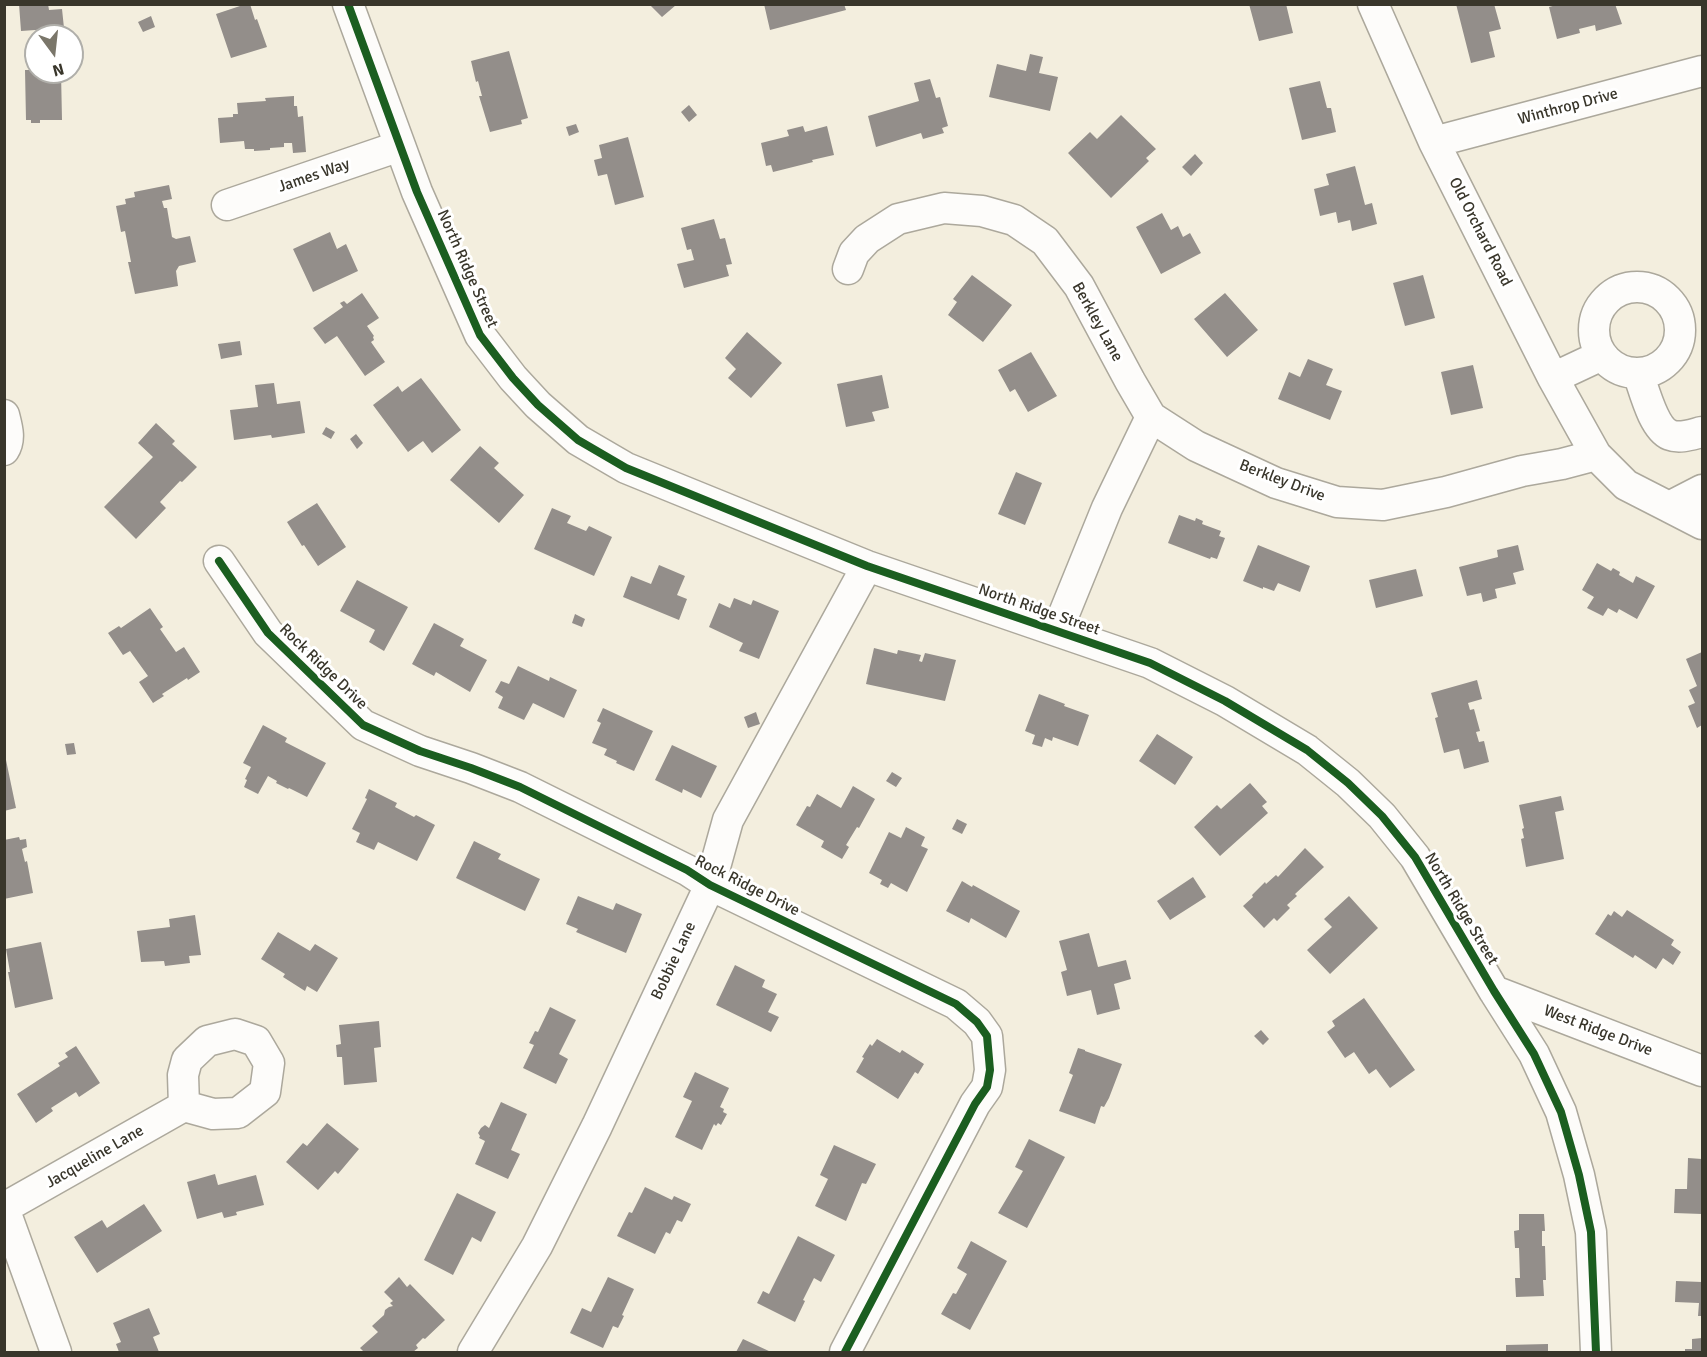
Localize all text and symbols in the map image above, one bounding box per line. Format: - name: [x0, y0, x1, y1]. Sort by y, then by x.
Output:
- north arrow: [24, 24, 84, 84]
- text: N: [50, 58, 66, 81]
- street label: Winthrop Drive: [1516, 84, 1620, 130]
- street label: James Way: [276, 155, 352, 197]
- street label: Old Orchard Road: [1444, 174, 1516, 290]
- street label: North Ridge Street: [432, 207, 502, 331]
- street label: Berkley Lane: [1067, 279, 1127, 365]
- street label: Berkley Drive: [1236, 456, 1328, 506]
- street label: North Ridge Street: [976, 580, 1102, 640]
- street label: Rock Ridge Drive: [275, 620, 371, 714]
- street label: North Ridge Street: [1420, 849, 1502, 969]
- street label: Rock Ridge Drive: [691, 851, 803, 921]
- street label: Bobbie Lane: [648, 919, 700, 1003]
- street label: West Ridge Drive: [1541, 1001, 1655, 1061]
- street label: Jacqueline Lane: [43, 1121, 147, 1193]

